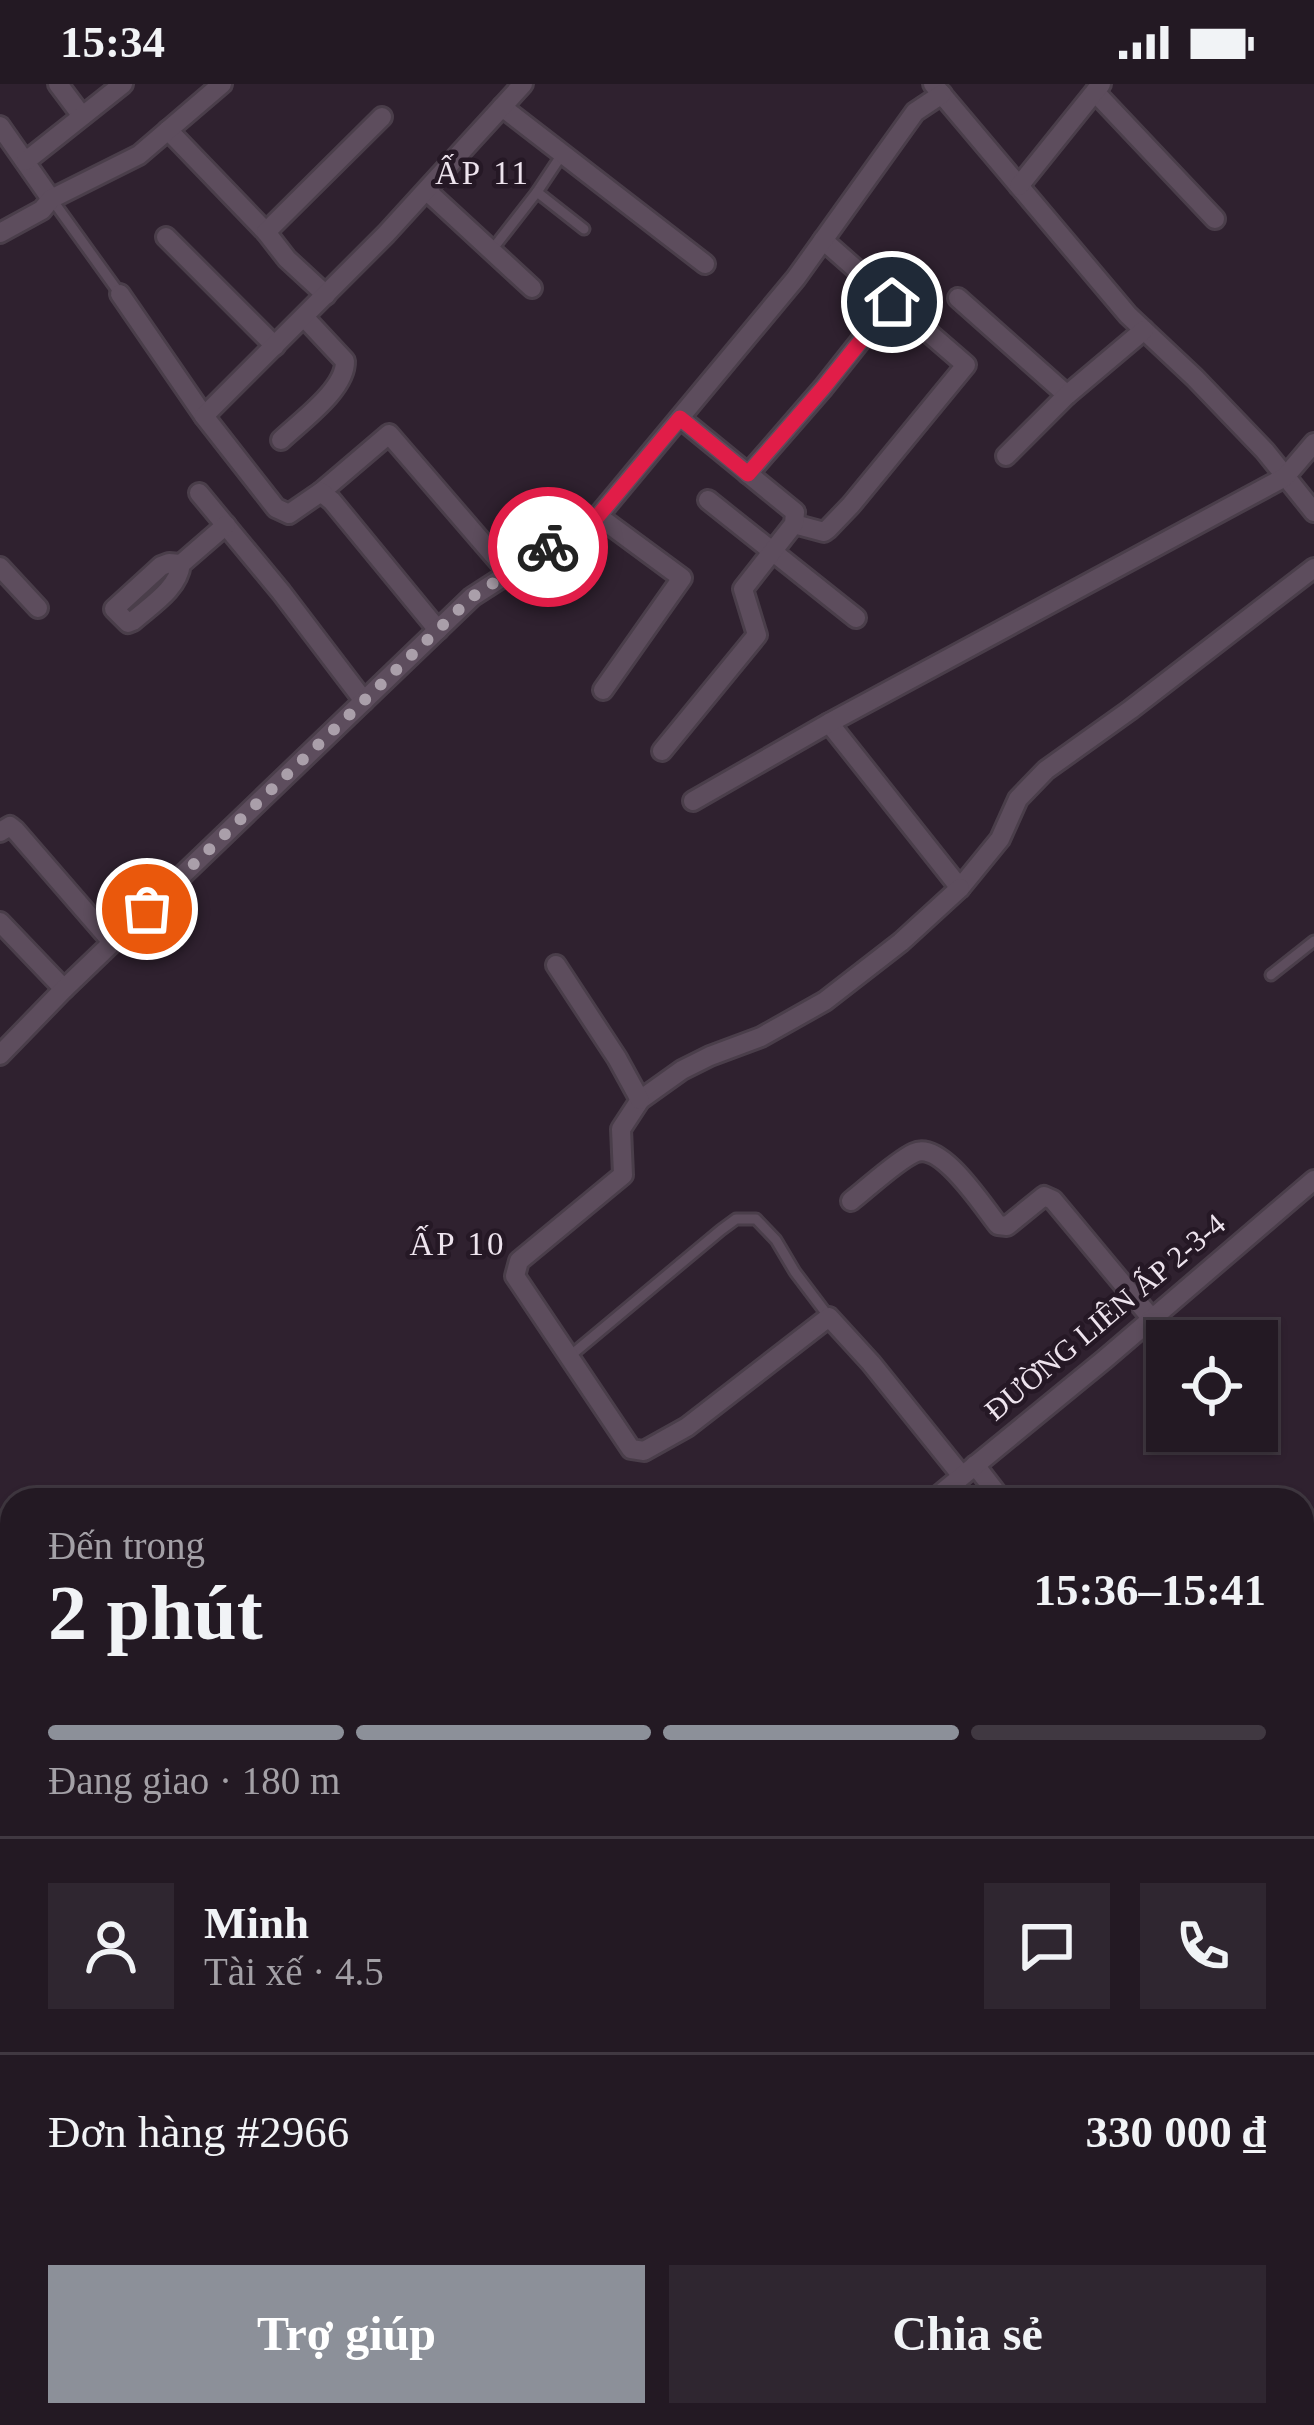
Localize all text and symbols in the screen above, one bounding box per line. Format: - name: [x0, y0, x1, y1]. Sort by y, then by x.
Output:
- text: 15:34: [60, 17, 165, 67]
- district label: ẤP 11: [435, 154, 531, 191]
- pin: [841, 251, 943, 353]
- icon: home: [859, 269, 925, 335]
- courier: [488, 487, 608, 607]
- icon: bike: [515, 514, 581, 580]
- pin: [96, 858, 198, 960]
- icon: bag: [114, 876, 180, 942]
- street label: ĐƯỜNG LIÊN ẤP 2-3-4: [978, 1207, 1231, 1427]
- district label: ẤP 10: [409, 1225, 507, 1262]
- map controls: [1146, 1320, 1278, 1452]
- button: locate: [1146, 1320, 1278, 1452]
- text: Đến trong: [48, 1524, 205, 1567]
- text: 15:36–15:41: [1034, 1565, 1266, 1615]
- text: 2 phút: [48, 1569, 263, 1656]
- text: Đang giao · 180 m: [48, 1759, 340, 1802]
- button: person: [48, 1883, 174, 2009]
- button: chat: [984, 1883, 1110, 2009]
- button: phone: [1140, 1883, 1266, 2009]
- text: Minh: [204, 1898, 309, 1948]
- text: Tài xế · 4.5: [204, 1950, 384, 1993]
- text: Đơn hàng #2966: [48, 2107, 349, 2157]
- text: 330 000 ₫: [1085, 2107, 1266, 2157]
- button: Trợ giúp: [48, 2265, 645, 2403]
- button: Chia sẻ: [669, 2265, 1266, 2403]

